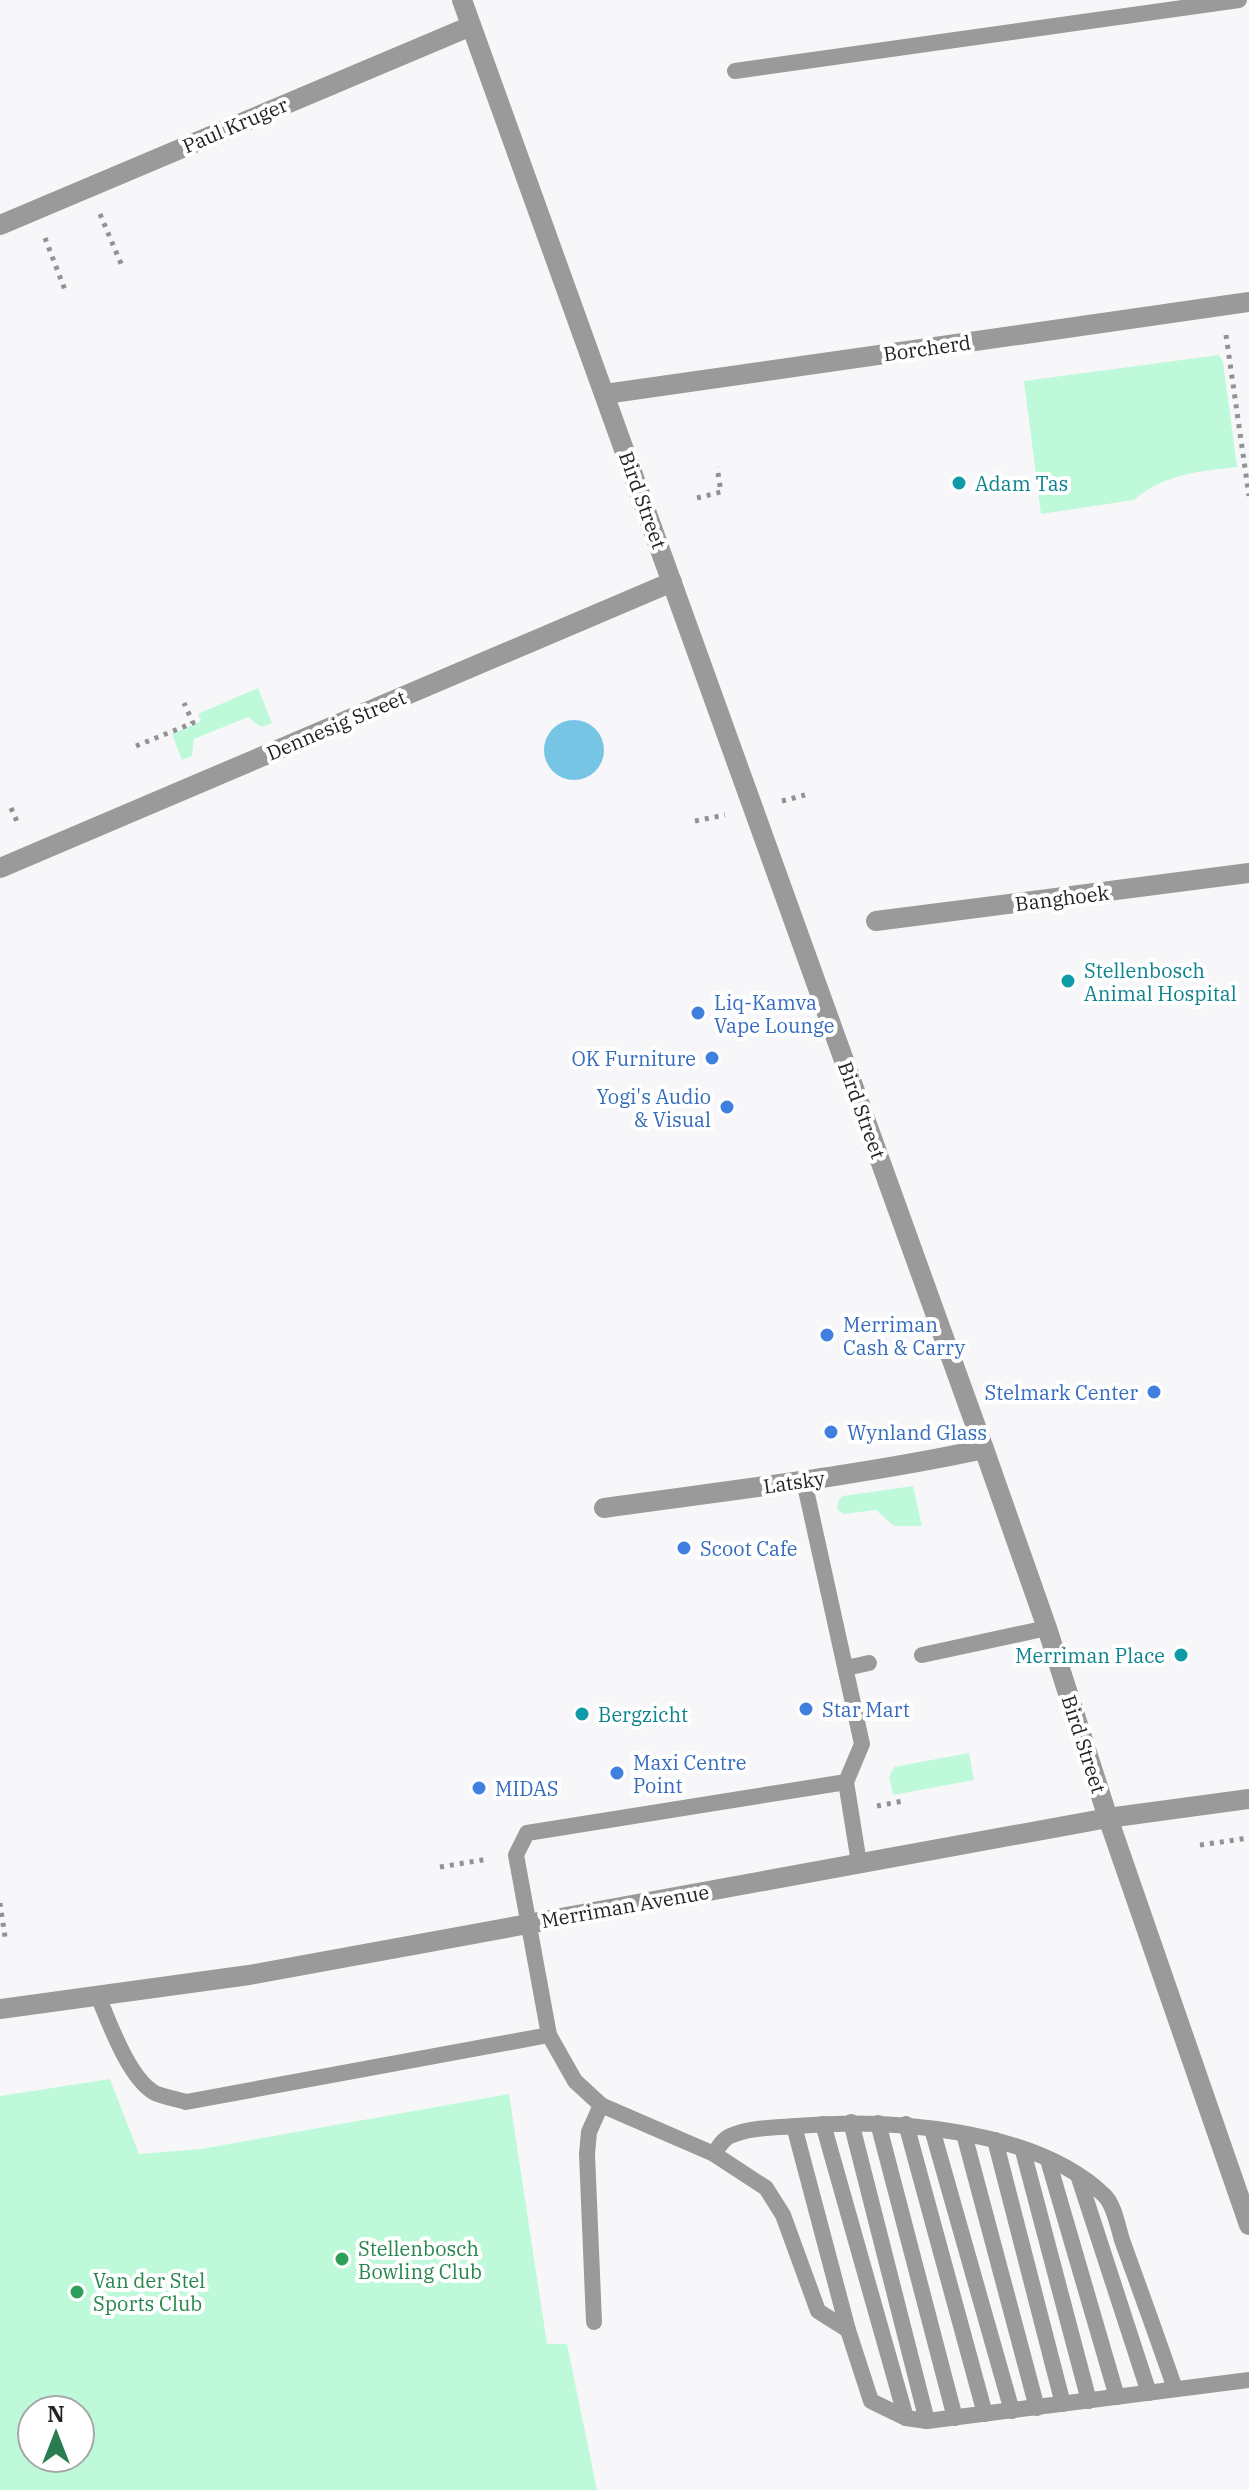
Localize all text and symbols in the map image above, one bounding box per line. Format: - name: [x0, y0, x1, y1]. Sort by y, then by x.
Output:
- street label: Paul Kruger: [178, 91, 292, 159]
- street label: Borcherd: [882, 329, 972, 367]
- street label: Bird Street: [613, 448, 673, 552]
- place label: Adam Tas: [975, 470, 1068, 497]
- marker: Adam Tas: [950, 474, 968, 492]
- street label: Dennesig Street: [262, 683, 410, 767]
- street label: Banghoek: [1014, 879, 1111, 917]
- place label: Stellenbosch Animal Hospital: [1084, 957, 1237, 1007]
- marker: Stellenbosch Animal Hospital: [1059, 972, 1077, 990]
- place label: Liq-Kamva Vape Lounge: [714, 989, 835, 1039]
- marker: Liq-Kamva Vape Lounge: [689, 1004, 707, 1022]
- place label: OK Furniture: [572, 1045, 696, 1072]
- marker: OK Furniture: [703, 1049, 721, 1067]
- street label: Bird Street: [832, 1058, 892, 1162]
- place label: Yogi's Audio & Visual: [597, 1083, 711, 1133]
- marker: Yogi's Audio & Visual: [718, 1098, 736, 1116]
- place label: Merriman Cash & Carry: [843, 1311, 965, 1361]
- marker: Merriman Cash & Carry: [818, 1326, 836, 1344]
- place label: Stelmark Center: [984, 1379, 1138, 1406]
- marker: Stelmark Center: [1145, 1383, 1163, 1401]
- place label: Wynland Glass: [847, 1419, 987, 1446]
- marker: Wynland Glass: [822, 1423, 840, 1441]
- street label: Latsky: [762, 1464, 827, 1500]
- place label: Scoot Cafe: [700, 1535, 797, 1562]
- marker: Scoot Cafe: [675, 1539, 693, 1557]
- place label: Merriman Place: [1015, 1642, 1165, 1669]
- marker: Merriman Place: [1172, 1646, 1190, 1664]
- street label: Bird Street: [1055, 1692, 1113, 1796]
- place label: Star Mart: [822, 1696, 910, 1723]
- marker: Star Mart: [797, 1700, 815, 1718]
- place label: Bergzicht: [598, 1701, 688, 1728]
- marker: Bergzicht: [573, 1705, 591, 1723]
- place label: Maxi Centre Point: [633, 1749, 746, 1799]
- marker: Maxi Centre Point: [608, 1764, 626, 1782]
- place label: MIDAS: [495, 1775, 558, 1802]
- marker: MIDAS: [470, 1779, 488, 1797]
- street label: Merriman Avenue: [539, 1878, 711, 1934]
- place label: Stellenbosch Bowling Club: [358, 2235, 482, 2285]
- marker: Stellenbosch Bowling Club: [333, 2250, 351, 2268]
- place label: Van der Stel Sports Club: [93, 2267, 205, 2317]
- marker: Van der Stel Sports Club: [68, 2283, 86, 2301]
- north arrow: [16, 2394, 96, 2474]
- text: N: [47, 2399, 65, 2428]

